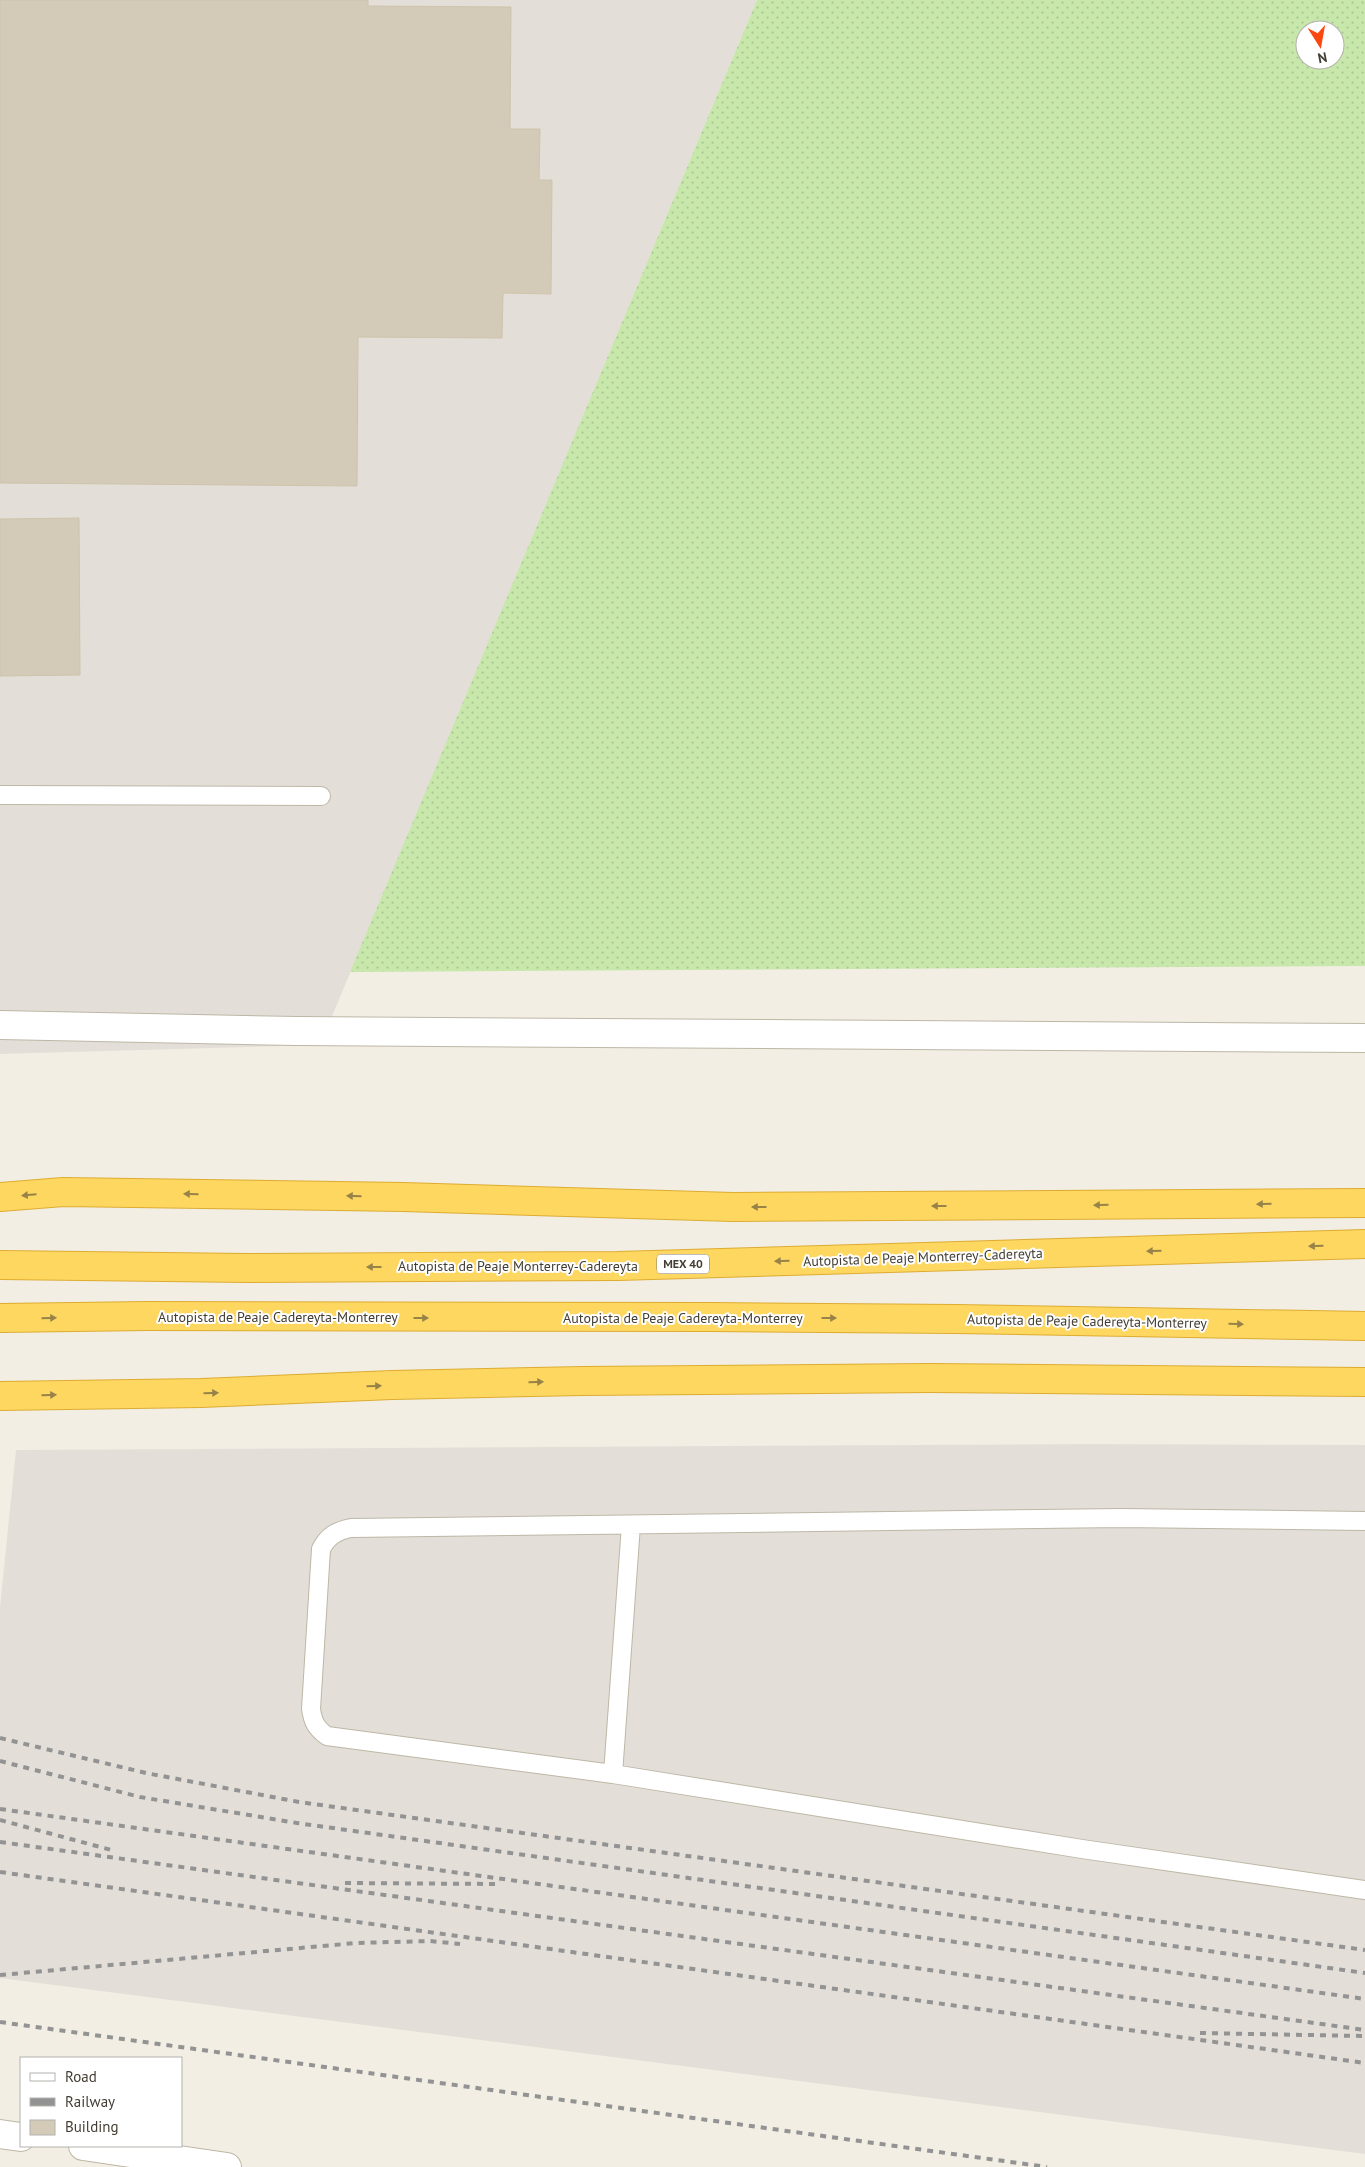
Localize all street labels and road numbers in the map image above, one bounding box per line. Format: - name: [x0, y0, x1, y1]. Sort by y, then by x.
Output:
- street label: Autopista de Peaje Monterrey-Cadereyta: [803, 1244, 1043, 1270]
- road number: MEX 40: [657, 1254, 709, 1274]
- street label: Autopista de Peaje Monterrey-Cadereyta: [398, 1257, 638, 1275]
- street label: Autopista de Peaje Cadereyta-Monterrey: [158, 1308, 398, 1326]
- street label: Autopista de Peaje Cadereyta-Monterrey: [563, 1309, 803, 1327]
- street label: Autopista de Peaje Cadereyta-Monterrey: [967, 1310, 1208, 1332]

